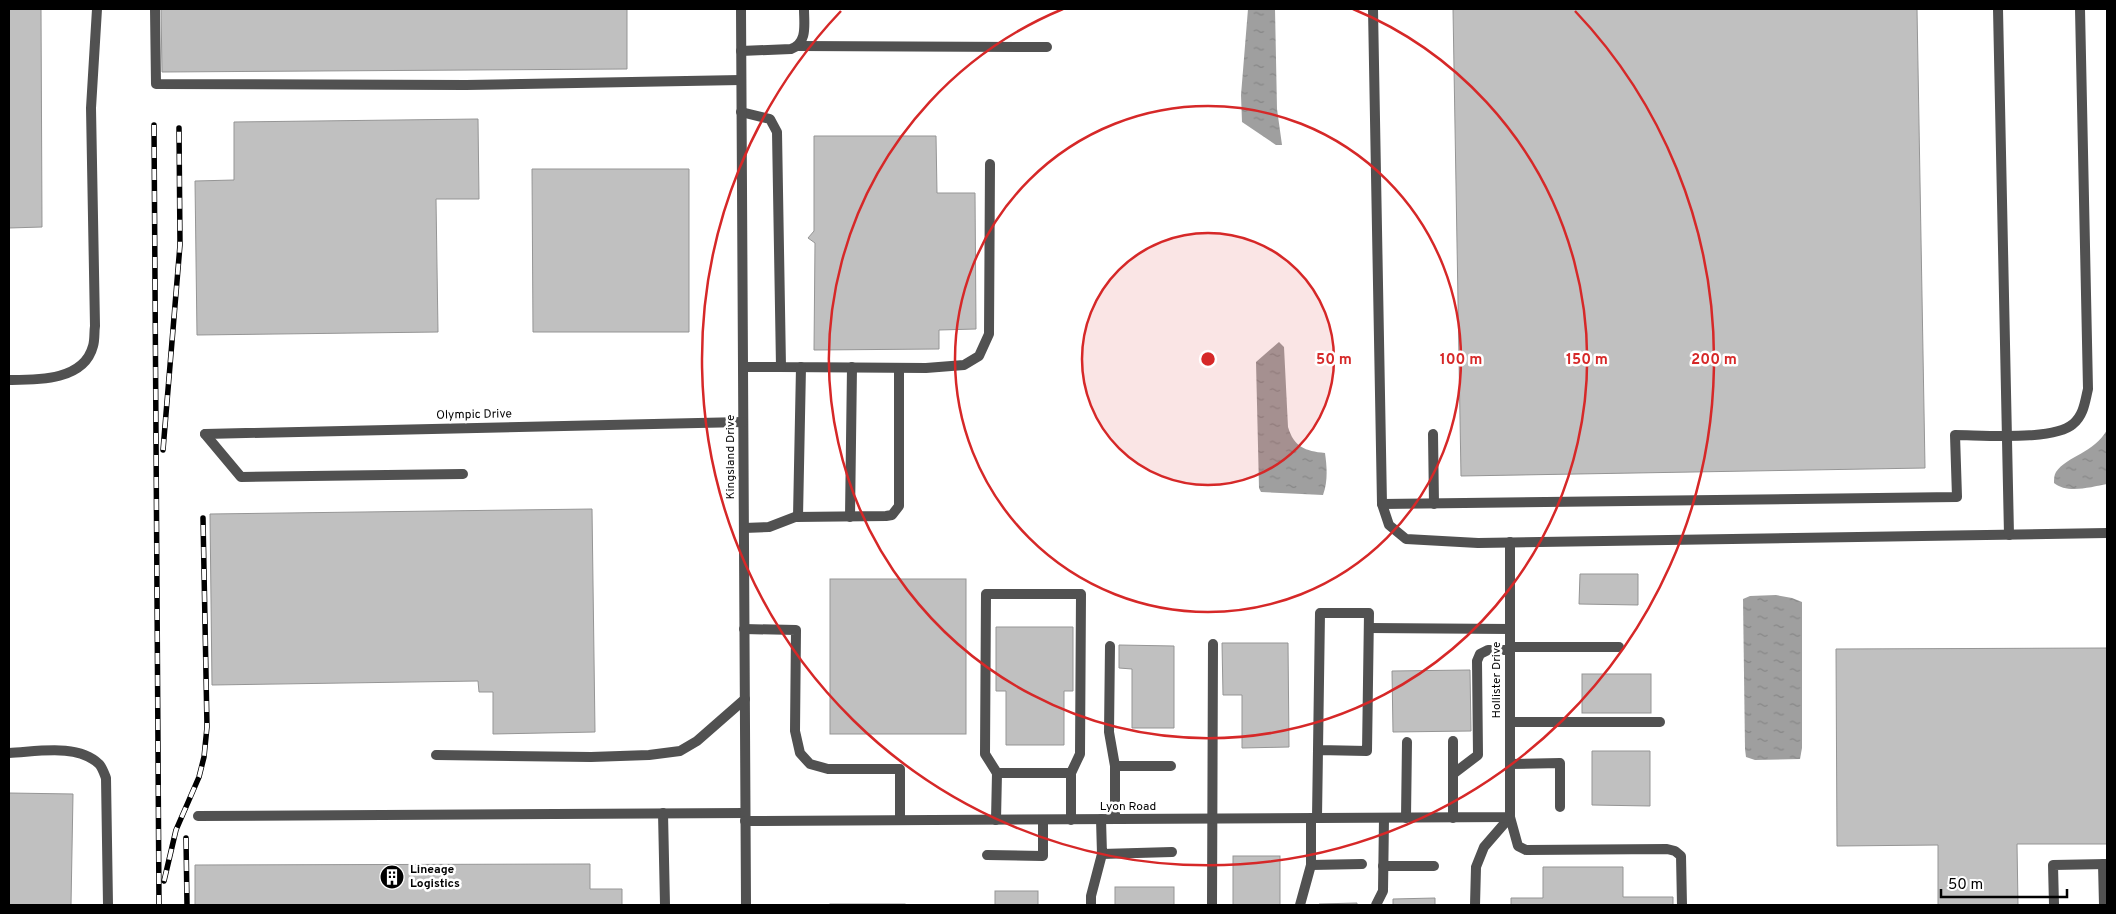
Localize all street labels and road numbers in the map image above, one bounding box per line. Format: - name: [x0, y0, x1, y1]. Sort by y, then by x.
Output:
- street label: Olympic Drive: [436, 406, 512, 424]
- street label: Kingsland Drive: [723, 415, 739, 499]
- street label: Hollister Drive: [1489, 642, 1505, 718]
- street label: Lyon Road: [1100, 799, 1156, 815]

